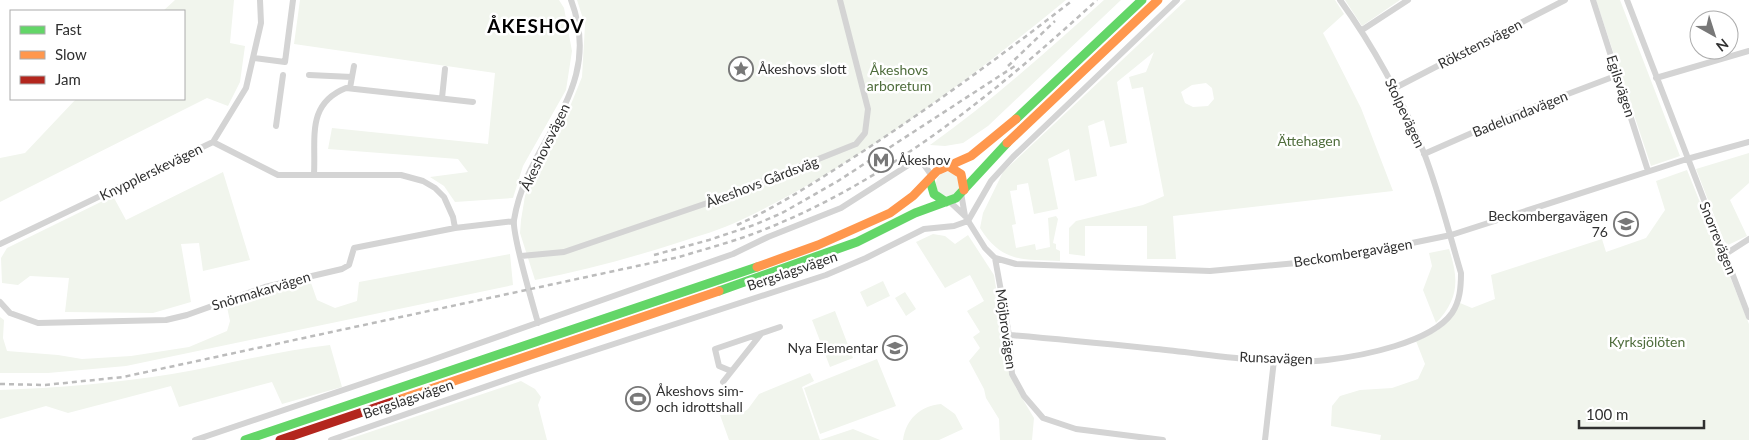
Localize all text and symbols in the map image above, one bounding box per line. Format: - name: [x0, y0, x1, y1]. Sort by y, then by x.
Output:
- legend: [10, 10, 185, 100]
- north arrow: [1689, 10, 1739, 60]
- district label: ÅKESHOV: [486, 14, 585, 37]
- street label: Rökstensvägen: [1435, 15, 1525, 72]
- text: Fast: [55, 20, 82, 38]
- text: N: [1713, 35, 1732, 55]
- text: Slow: [55, 45, 87, 63]
- street label: Egilsvägen: [1603, 53, 1639, 119]
- place icon: Åkeshovs slott: [728, 56, 754, 82]
- place label: Åkeshovs slott: [758, 60, 847, 77]
- park label: Åkeshovs arboretum: [867, 61, 931, 94]
- text: Jam: [55, 70, 81, 88]
- street label: Stolpevägen: [1382, 75, 1429, 150]
- street label: Badelundavägen: [1470, 87, 1570, 140]
- street label: Åkeshovsvägen: [516, 101, 573, 193]
- park label: Ättehagen: [1277, 132, 1341, 149]
- street label: Knypplerskevägen: [97, 139, 205, 204]
- metro station icon: Åkeshov: [868, 147, 894, 173]
- place label: Åkeshov: [898, 151, 951, 168]
- street label: Åkeshovs Gårdsväg: [703, 152, 820, 211]
- street label: Snorrevägen: [1696, 199, 1741, 277]
- place label: Beckombergavägen 76: [1488, 207, 1608, 240]
- school or university icon: Beckombergavägen 76: [1613, 211, 1639, 237]
- street label: Beckombergavägen: [1292, 235, 1413, 270]
- street label: Bergslagsvägen: [744, 247, 839, 294]
- street label: Snörmakarvägen: [209, 267, 312, 314]
- street label: Möjbrovägen: [992, 288, 1021, 370]
- park label: Kyrksjölöten: [1609, 333, 1685, 350]
- school or university icon: Nya Elementar: [882, 335, 908, 361]
- place label: Nya Elementar: [787, 339, 878, 356]
- street label: Runsavägen: [1239, 348, 1313, 367]
- street label: Bergslagsvägen: [360, 375, 455, 422]
- place label: Åkeshovs sim- och idrottshall: [656, 382, 744, 415]
- sports icon: Åkeshovs sim- och idrottshall: [625, 386, 651, 412]
- scale bar: [1579, 398, 1704, 430]
- text: 100 m: [1586, 405, 1628, 423]

